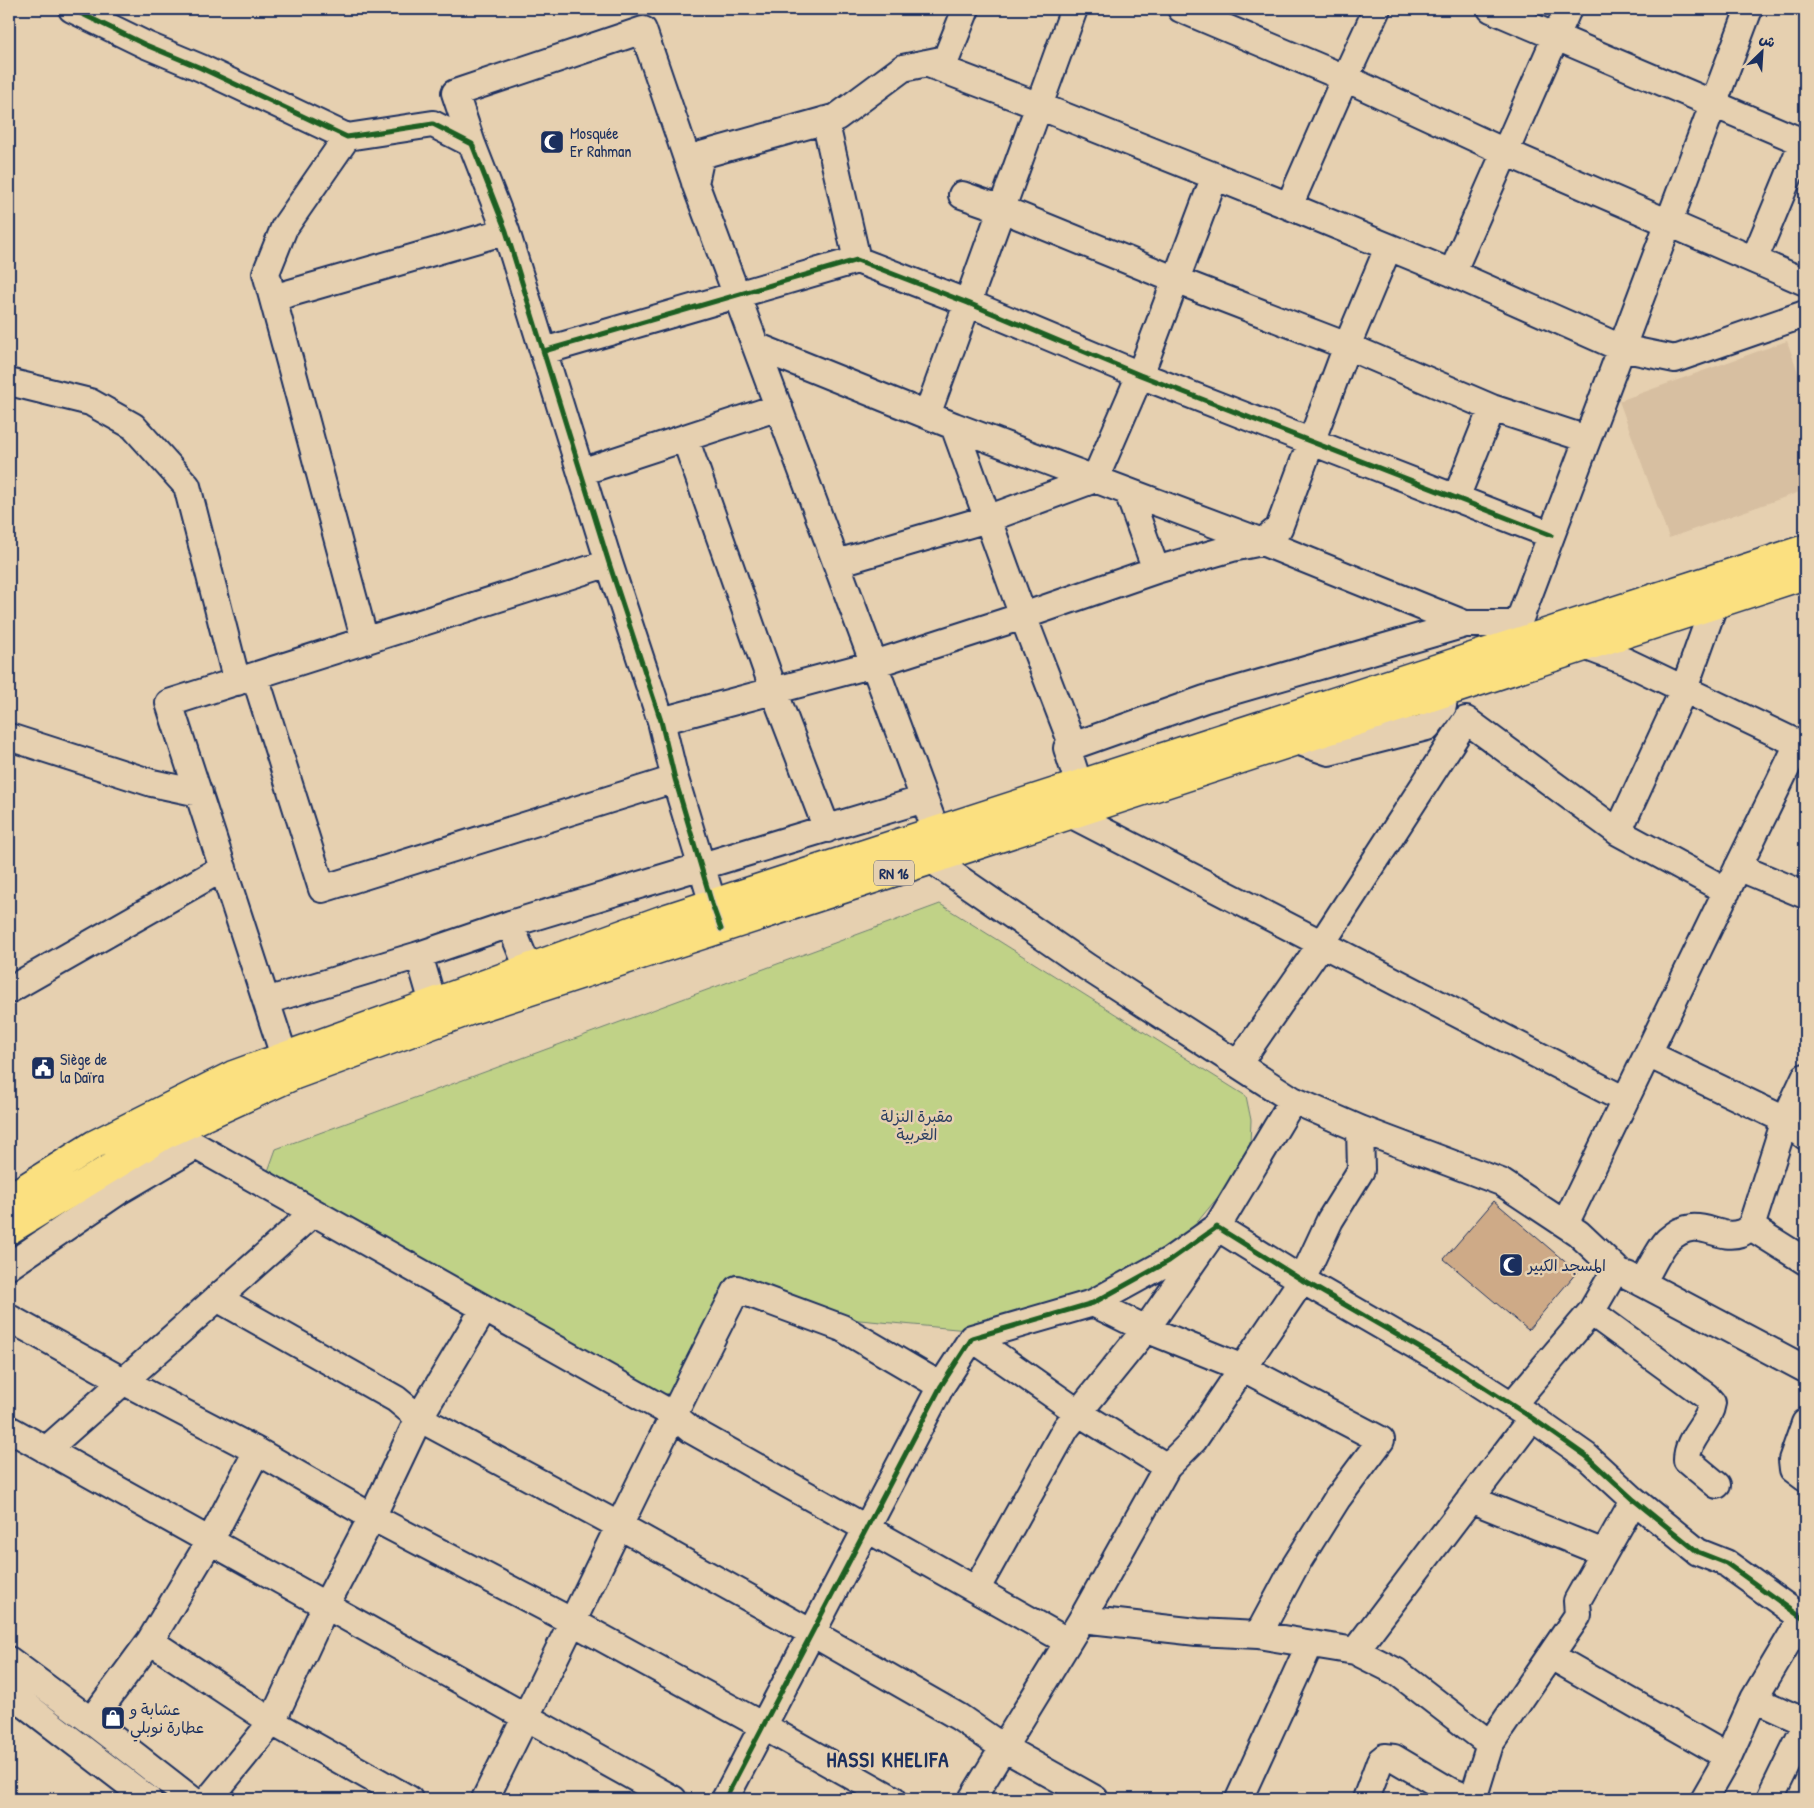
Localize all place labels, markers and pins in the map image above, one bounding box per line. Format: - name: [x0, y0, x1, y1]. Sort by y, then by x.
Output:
- place label: Mosquée Er Rahman: [570, 122, 632, 162]
- mosque icon: Mosquée Er Rahman: [539, 129, 565, 155]
- place label: Siège de la Daïra: [60, 1048, 108, 1088]
- public building icon: Siège de la Daïra: [30, 1055, 56, 1081]
- mosque icon: المسجد الكبير: [1498, 1252, 1524, 1278]
- place label: المسجد الكبير: [1526, 1254, 1606, 1276]
- place label: عشابة و عطارة نوبلي: [128, 1698, 204, 1742]
- shop icon: عشابة و عطارة نوبلي: [100, 1705, 126, 1731]

